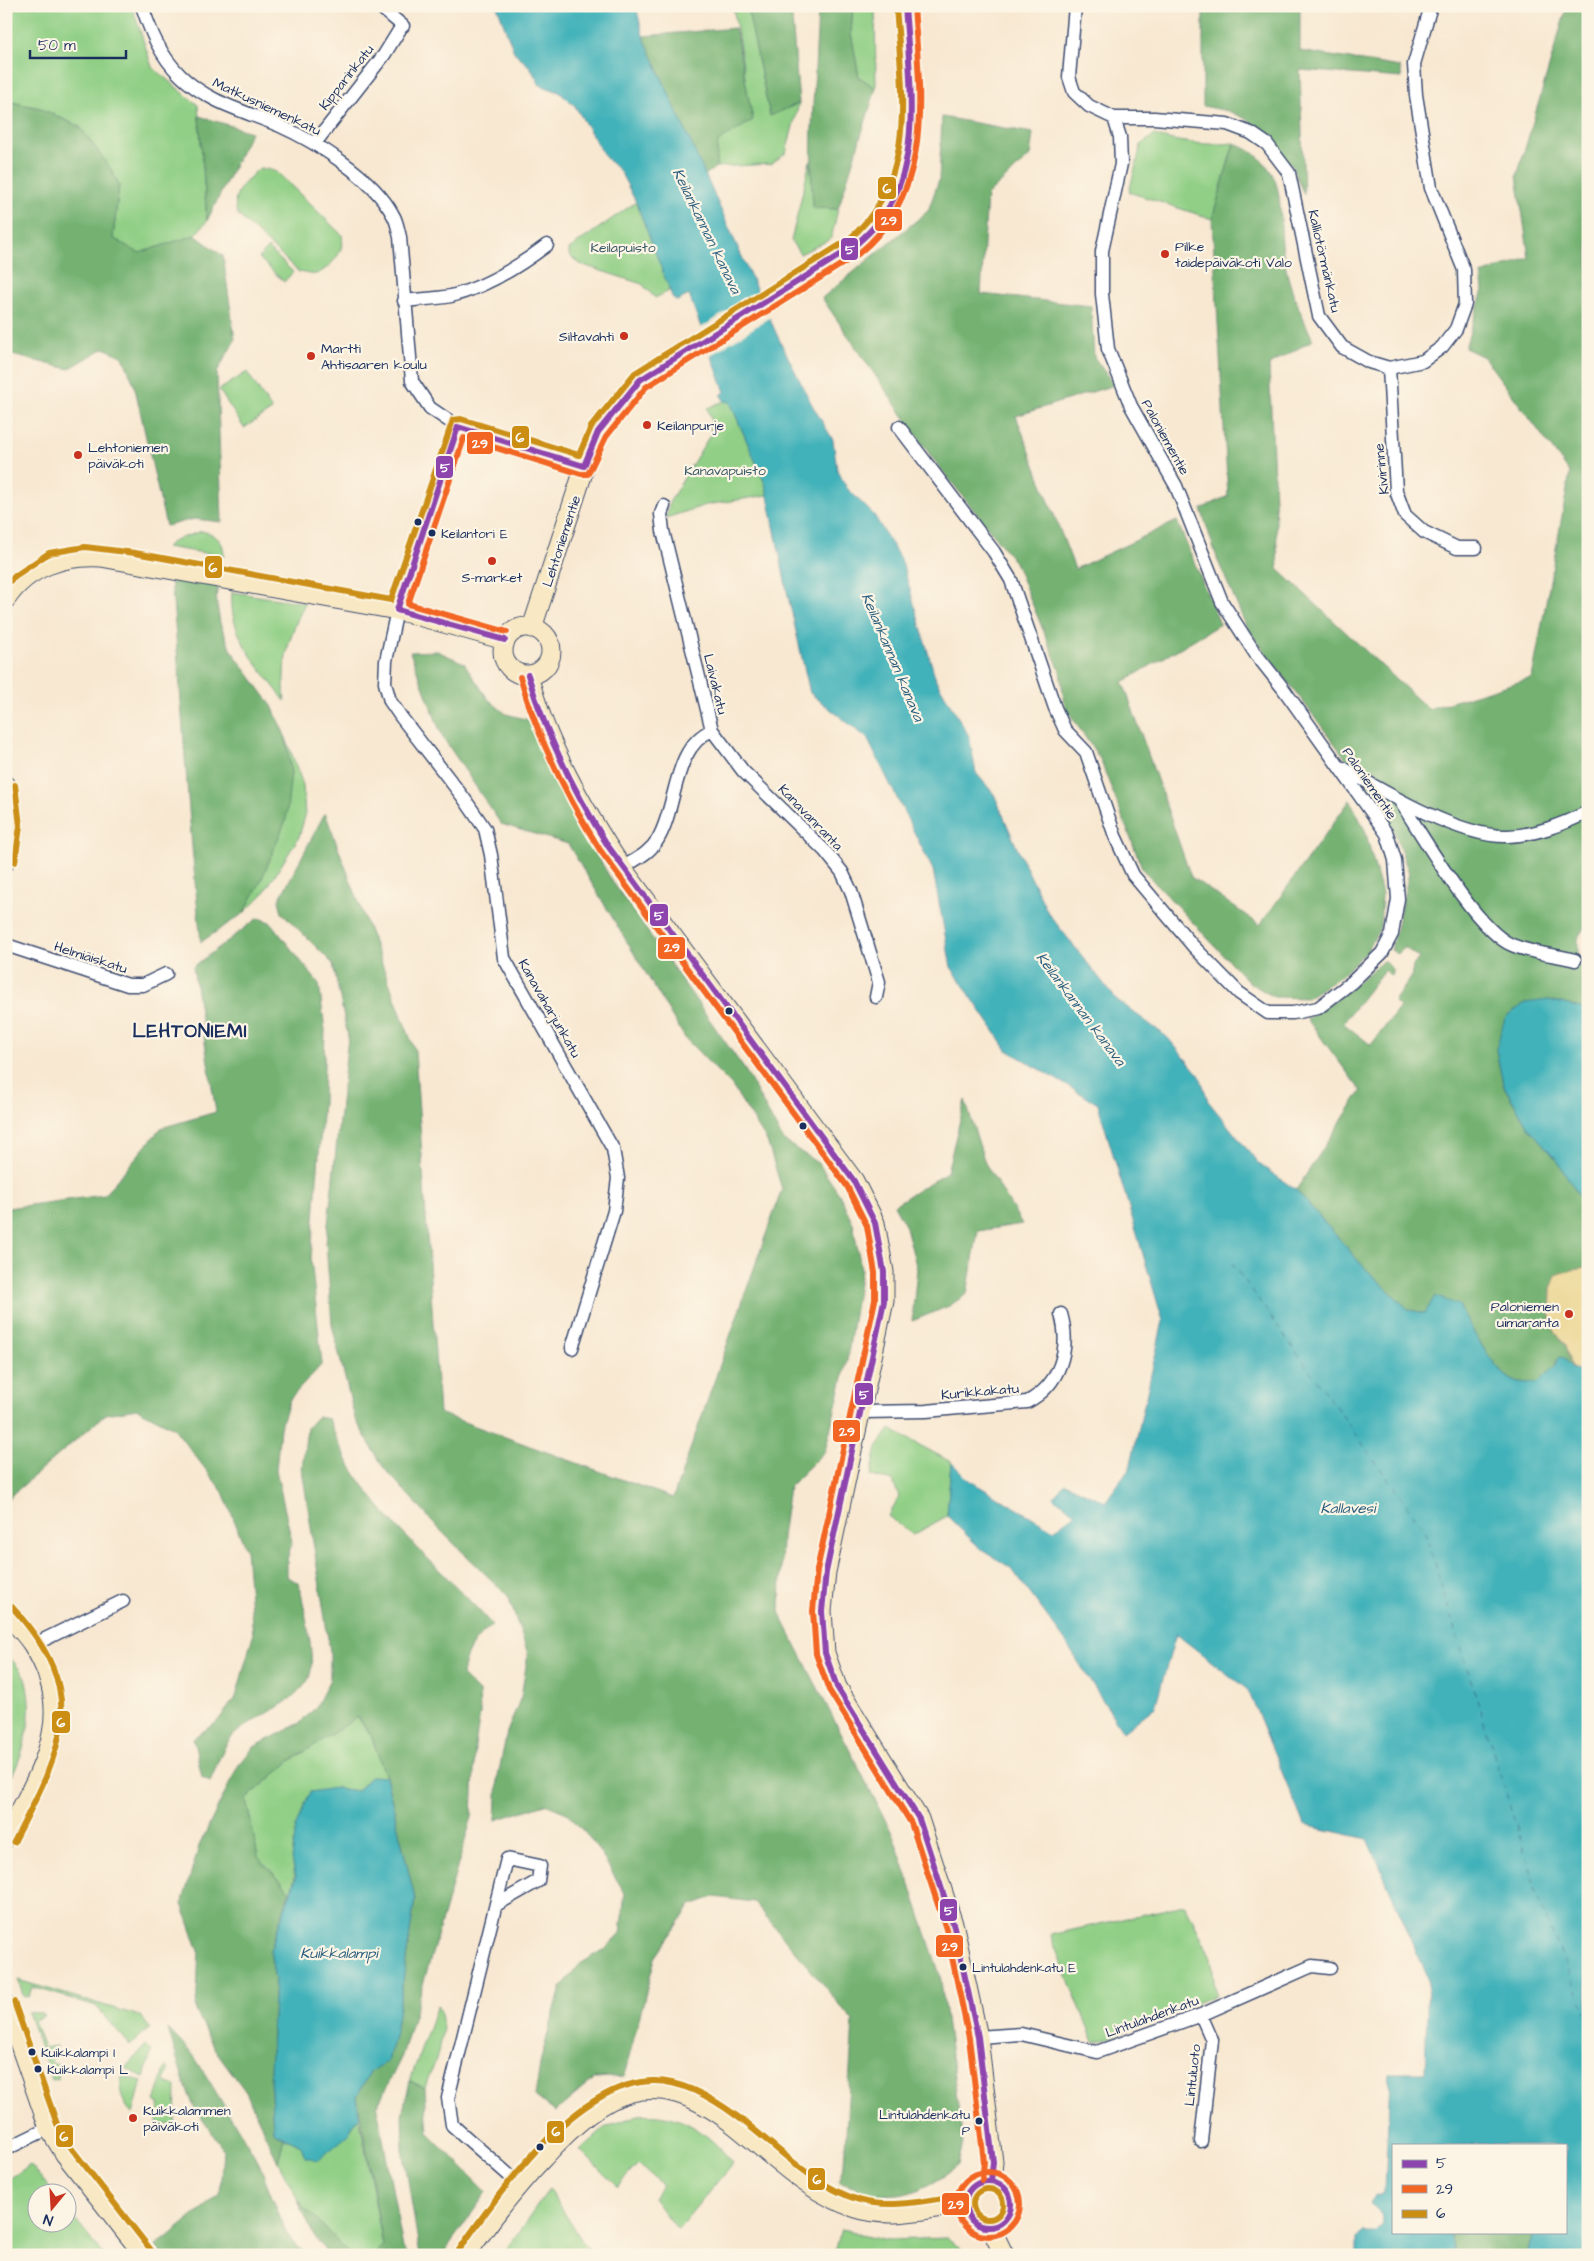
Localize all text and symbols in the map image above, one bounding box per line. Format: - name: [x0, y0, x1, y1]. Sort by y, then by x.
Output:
- scale bar: [30, 28, 126, 60]
- text: 50 m: [38, 35, 76, 56]
- street label: Kipparinkatu: [315, 40, 379, 115]
- street label: Matkusniemenkatu: [209, 73, 324, 141]
- water label: Keilankannan kanava: [667, 165, 747, 299]
- line badge: 6: [877, 176, 897, 200]
- text: 6: [883, 179, 892, 199]
- line badge: 29: [874, 208, 903, 232]
- street label: Kalliotörmänkatu: [1302, 208, 1346, 315]
- text: 29: [880, 211, 897, 231]
- line badge: 5: [840, 237, 859, 261]
- place label: Pilke taidepäiväkoti Valo: [1175, 237, 1292, 273]
- park label: Keilapuisto: [590, 238, 656, 258]
- text: 5: [845, 240, 856, 260]
- marker: Pilke taidepäiväkoti Valo: [1159, 248, 1171, 260]
- place label: Siltavahti: [559, 327, 614, 347]
- marker: Siltavahti: [618, 330, 630, 342]
- place label: Martti Ahtisaaren koulu: [321, 339, 427, 375]
- marker: Martti Ahtisaaren koulu: [305, 350, 317, 362]
- street label: Paloniementie: [1136, 396, 1194, 479]
- place label: Keilanpurje: [657, 416, 725, 436]
- marker: Keilanpurje: [641, 419, 653, 431]
- line badge: 6: [511, 425, 530, 449]
- text: 6: [516, 428, 525, 448]
- line badge: 29: [466, 431, 494, 455]
- text: 29: [471, 434, 488, 454]
- place label: Lehtoniemen päiväkoti: [88, 438, 168, 474]
- street label: Kivirinne: [1369, 442, 1395, 496]
- marker: Lehtoniemen päiväkoti: [72, 449, 84, 461]
- line badge: 5: [435, 455, 454, 479]
- text: 5: [440, 458, 451, 478]
- park label: Kanavapuisto: [684, 461, 766, 481]
- street label: Lehtoniementie: [538, 493, 586, 590]
- unlabelled marker: [413, 517, 423, 527]
- place label: Keilantori E: [441, 525, 508, 543]
- marker: Keilantori E: [427, 528, 437, 538]
- line badge: 6: [204, 555, 223, 579]
- marker: S-market: [486, 555, 498, 567]
- text: 6: [209, 558, 218, 578]
- place label: S-market: [462, 568, 523, 588]
- water label: Keilankannan kanava: [856, 590, 930, 726]
- street label: Laivakatu: [698, 652, 732, 717]
- street label: Paloniementie: [1337, 744, 1402, 824]
- street label: Kanavanranta: [773, 780, 847, 855]
- line badge: 5: [649, 903, 669, 927]
- text: 5: [654, 906, 665, 926]
- line badge: 29: [657, 936, 686, 960]
- street label: Helmiäiskatu: [51, 937, 130, 979]
- text: 29: [663, 938, 680, 958]
- water label: Keilankannan kanava: [1031, 948, 1131, 1072]
- street label: Kanavaharjunkatu: [513, 955, 586, 1062]
- unlabelled marker: [724, 1006, 734, 1016]
- district label: LEHTONIEMI: [132, 1018, 248, 1045]
- unlabelled marker: [798, 1121, 808, 1131]
- place label: Paloniemen uimaranta: [1491, 1297, 1559, 1333]
- marker: Paloniemen uimaranta: [1563, 1308, 1575, 1320]
- street label: Kurikkakatu: [940, 1379, 1020, 1405]
- line badge: 5: [854, 1382, 874, 1406]
- text: 5: [859, 1385, 870, 1405]
- line badge: 29: [832, 1419, 861, 1443]
- text: 29: [838, 1422, 855, 1442]
- water label: Kallavesi: [1321, 1498, 1377, 1519]
- line badge: 6: [51, 1710, 71, 1734]
- text: 6: [57, 1713, 66, 1733]
- line badge: 5: [939, 1898, 958, 1922]
- text: 5: [944, 1901, 955, 1921]
- line badge: 29: [935, 1934, 964, 1958]
- text: 29: [941, 1937, 958, 1957]
- water label: Kuikkalampi: [300, 1943, 379, 1964]
- place label: Lintulahdenkatu E: [972, 1959, 1076, 1977]
- marker: Lintulahdenkatu E: [958, 1962, 968, 1972]
- street label: Lintulahdenkatu: [1103, 1991, 1202, 2043]
- street label: Lintuluoto: [1180, 2043, 1206, 2107]
- place label: Kuikkalampi I: [41, 2044, 115, 2062]
- marker: Kuikkalampi I: [27, 2047, 37, 2057]
- place label: Kuikkalampi L: [47, 2061, 128, 2079]
- marker: Kuikkalampi L: [33, 2064, 43, 2074]
- place label: Kuikkalammen päiväkoti: [143, 2101, 231, 2137]
- place label: Lintulahdenkatu P: [879, 2106, 971, 2140]
- marker: Kuikkalammen päiväkoti: [127, 2112, 139, 2124]
- marker: Lintulahdenkatu P: [974, 2116, 984, 2126]
- line badge: 6: [546, 2120, 565, 2144]
- text: 6: [552, 2122, 561, 2142]
- line badge: 6: [55, 2124, 74, 2148]
- text: 6: [60, 2127, 69, 2147]
- unlabelled marker: [535, 2142, 545, 2152]
- legend: [1392, 2144, 1566, 2234]
- text: 5: [1436, 2153, 1447, 2174]
- line badge: 6: [807, 2167, 826, 2191]
- text: 6: [813, 2170, 822, 2190]
- text: 29: [1436, 2179, 1453, 2200]
- north arrow: [28, 2184, 78, 2234]
- line badge: 29: [941, 2192, 970, 2216]
- text: 29: [947, 2195, 964, 2215]
- text: 6: [1436, 2203, 1446, 2224]
- text: N: [41, 2208, 56, 2230]

